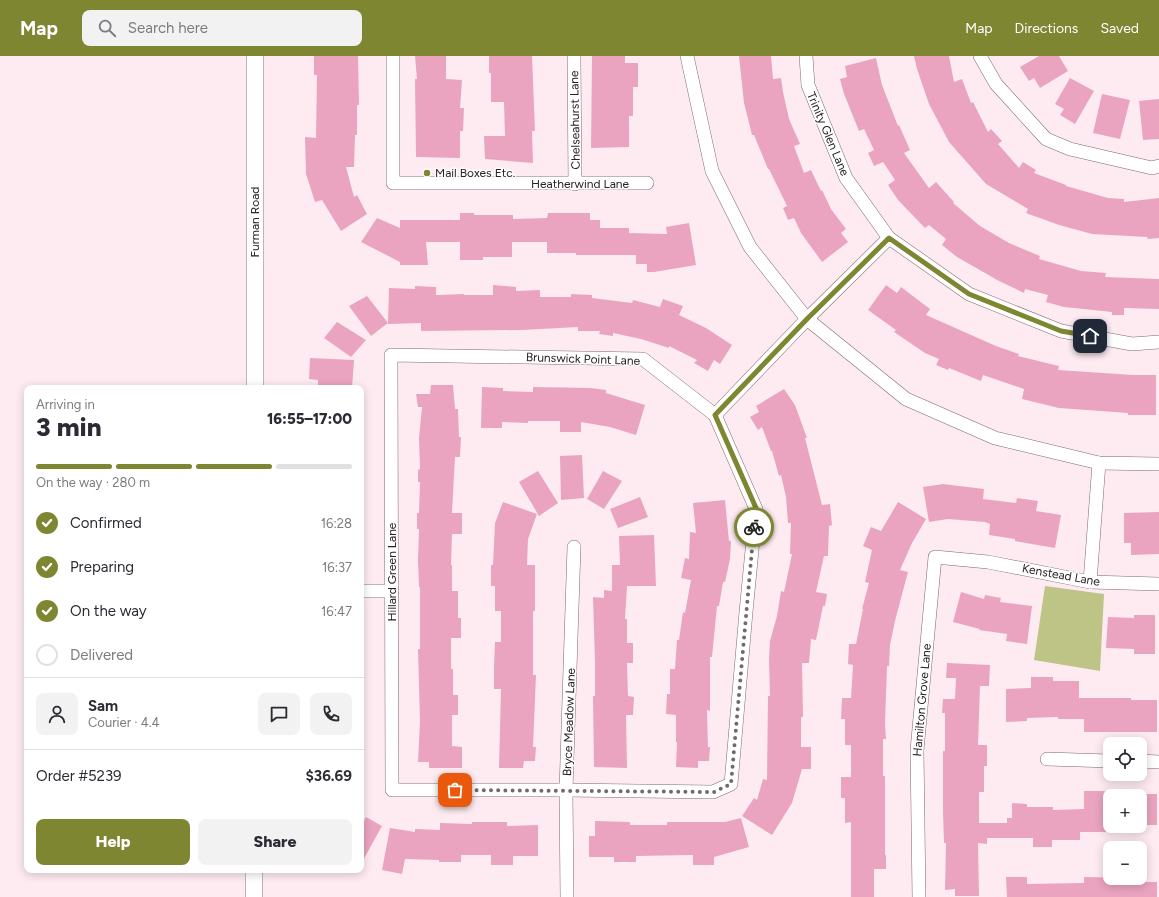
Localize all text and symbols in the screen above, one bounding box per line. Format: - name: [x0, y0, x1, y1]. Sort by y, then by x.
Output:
- search box: [82, 10, 362, 46]
- text: Map: [20, 17, 58, 40]
- icon: search: [96, 17, 118, 39]
- text: Search here: [128, 19, 208, 37]
- text: Map: [965, 20, 993, 37]
- text: Directions: [1015, 20, 1078, 37]
- text: Saved: [1100, 20, 1139, 37]
- street label: Chelseahurst Lane: [567, 70, 583, 170]
- street label: Trinity Glen Lane: [804, 90, 852, 178]
- place label: Mail Boxes Etc.: [435, 166, 515, 180]
- marker: Mail Boxes Etc.: [422, 168, 432, 178]
- street label: Heatherwind Lane: [531, 177, 629, 191]
- street label: Furman Road: [248, 187, 262, 257]
- pin: [1073, 319, 1107, 353]
- icon: home: [1079, 325, 1101, 347]
- street label: Brunswick Point Lane: [526, 350, 641, 368]
- text: Arriving in: [36, 397, 95, 412]
- text: 16:55–17:00: [267, 410, 352, 428]
- text: 3 min: [36, 411, 102, 443]
- text: On the way · 280 m: [36, 475, 150, 490]
- courier: [734, 507, 774, 547]
- icon: check: [36, 512, 58, 534]
- text: Confirmed: [70, 514, 142, 532]
- text: 16:28: [321, 516, 352, 531]
- icon: bike: [743, 516, 765, 538]
- street label: Hillard Green Lane: [385, 522, 399, 621]
- icon: check: [36, 556, 58, 578]
- text: Preparing: [70, 558, 134, 576]
- text: 16:37: [322, 560, 352, 575]
- street label: Kenstead Lane: [1021, 561, 1101, 589]
- icon: check: [36, 600, 58, 622]
- text: On the way: [70, 602, 147, 620]
- text: 16:47: [321, 604, 352, 619]
- street label: Hamilton Grove Lane: [910, 643, 934, 757]
- text: Delivered: [70, 646, 133, 664]
- street label: Bryce Meadow Lane: [560, 667, 578, 776]
- button: person: [36, 693, 78, 735]
- button: chat: [258, 693, 300, 735]
- button: phone: [310, 693, 352, 735]
- text: Sam: [88, 697, 118, 715]
- text: Courier · 4.4: [88, 715, 160, 730]
- map controls: [1103, 737, 1147, 885]
- button: locate: [1103, 737, 1147, 781]
- text: Order #5239: [36, 767, 122, 785]
- text: $36.69: [306, 767, 352, 785]
- pin: [438, 773, 472, 807]
- icon: bag: [444, 779, 466, 801]
- button: +: [1103, 789, 1147, 833]
- button: Help: [36, 819, 190, 865]
- button: Share: [198, 819, 352, 865]
- button: −: [1103, 841, 1147, 885]

